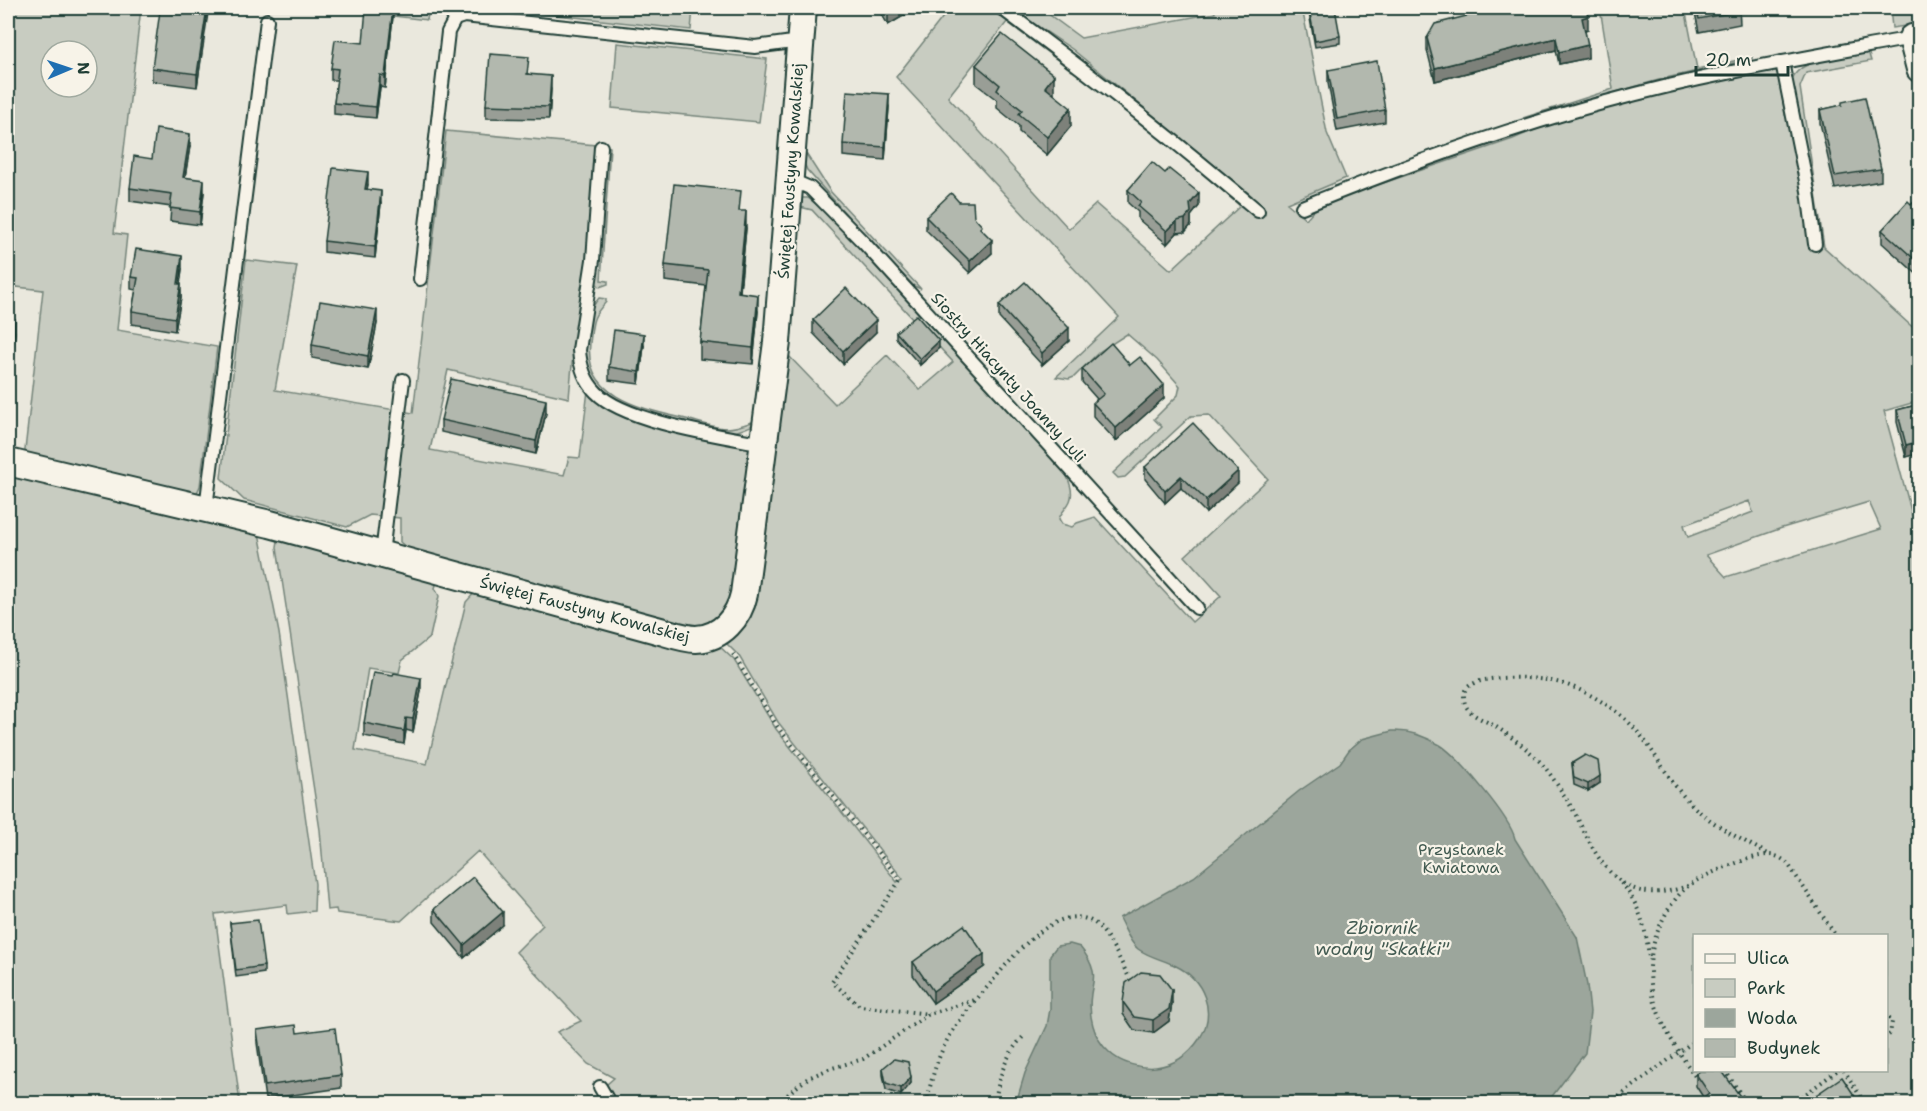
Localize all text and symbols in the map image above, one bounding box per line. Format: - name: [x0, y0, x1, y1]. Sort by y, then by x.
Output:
- north arrow: [39, 39, 99, 99]
- scale bar: [1696, 39, 1788, 77]
- text: 20 m: [1705, 48, 1751, 72]
- text: N: [73, 62, 94, 75]
- street label: Świętej Faustyny Kowalskiej: [772, 62, 809, 280]
- street label: Siostry Hiacynty Joanny Luli: [926, 288, 1091, 467]
- street label: Świętej Faustyny Kowalskiej: [478, 571, 692, 648]
- park label: Przystanek Kwiatowa: [1418, 839, 1504, 878]
- water label: Zbiornik wodny "Skałki": [1315, 916, 1450, 961]
- legend: [1693, 934, 1888, 1072]
- text: Ulica: [1747, 946, 1789, 970]
- text: Park: [1747, 976, 1786, 1000]
- text: Woda: [1747, 1006, 1797, 1030]
- text: Budynek: [1747, 1036, 1821, 1060]

